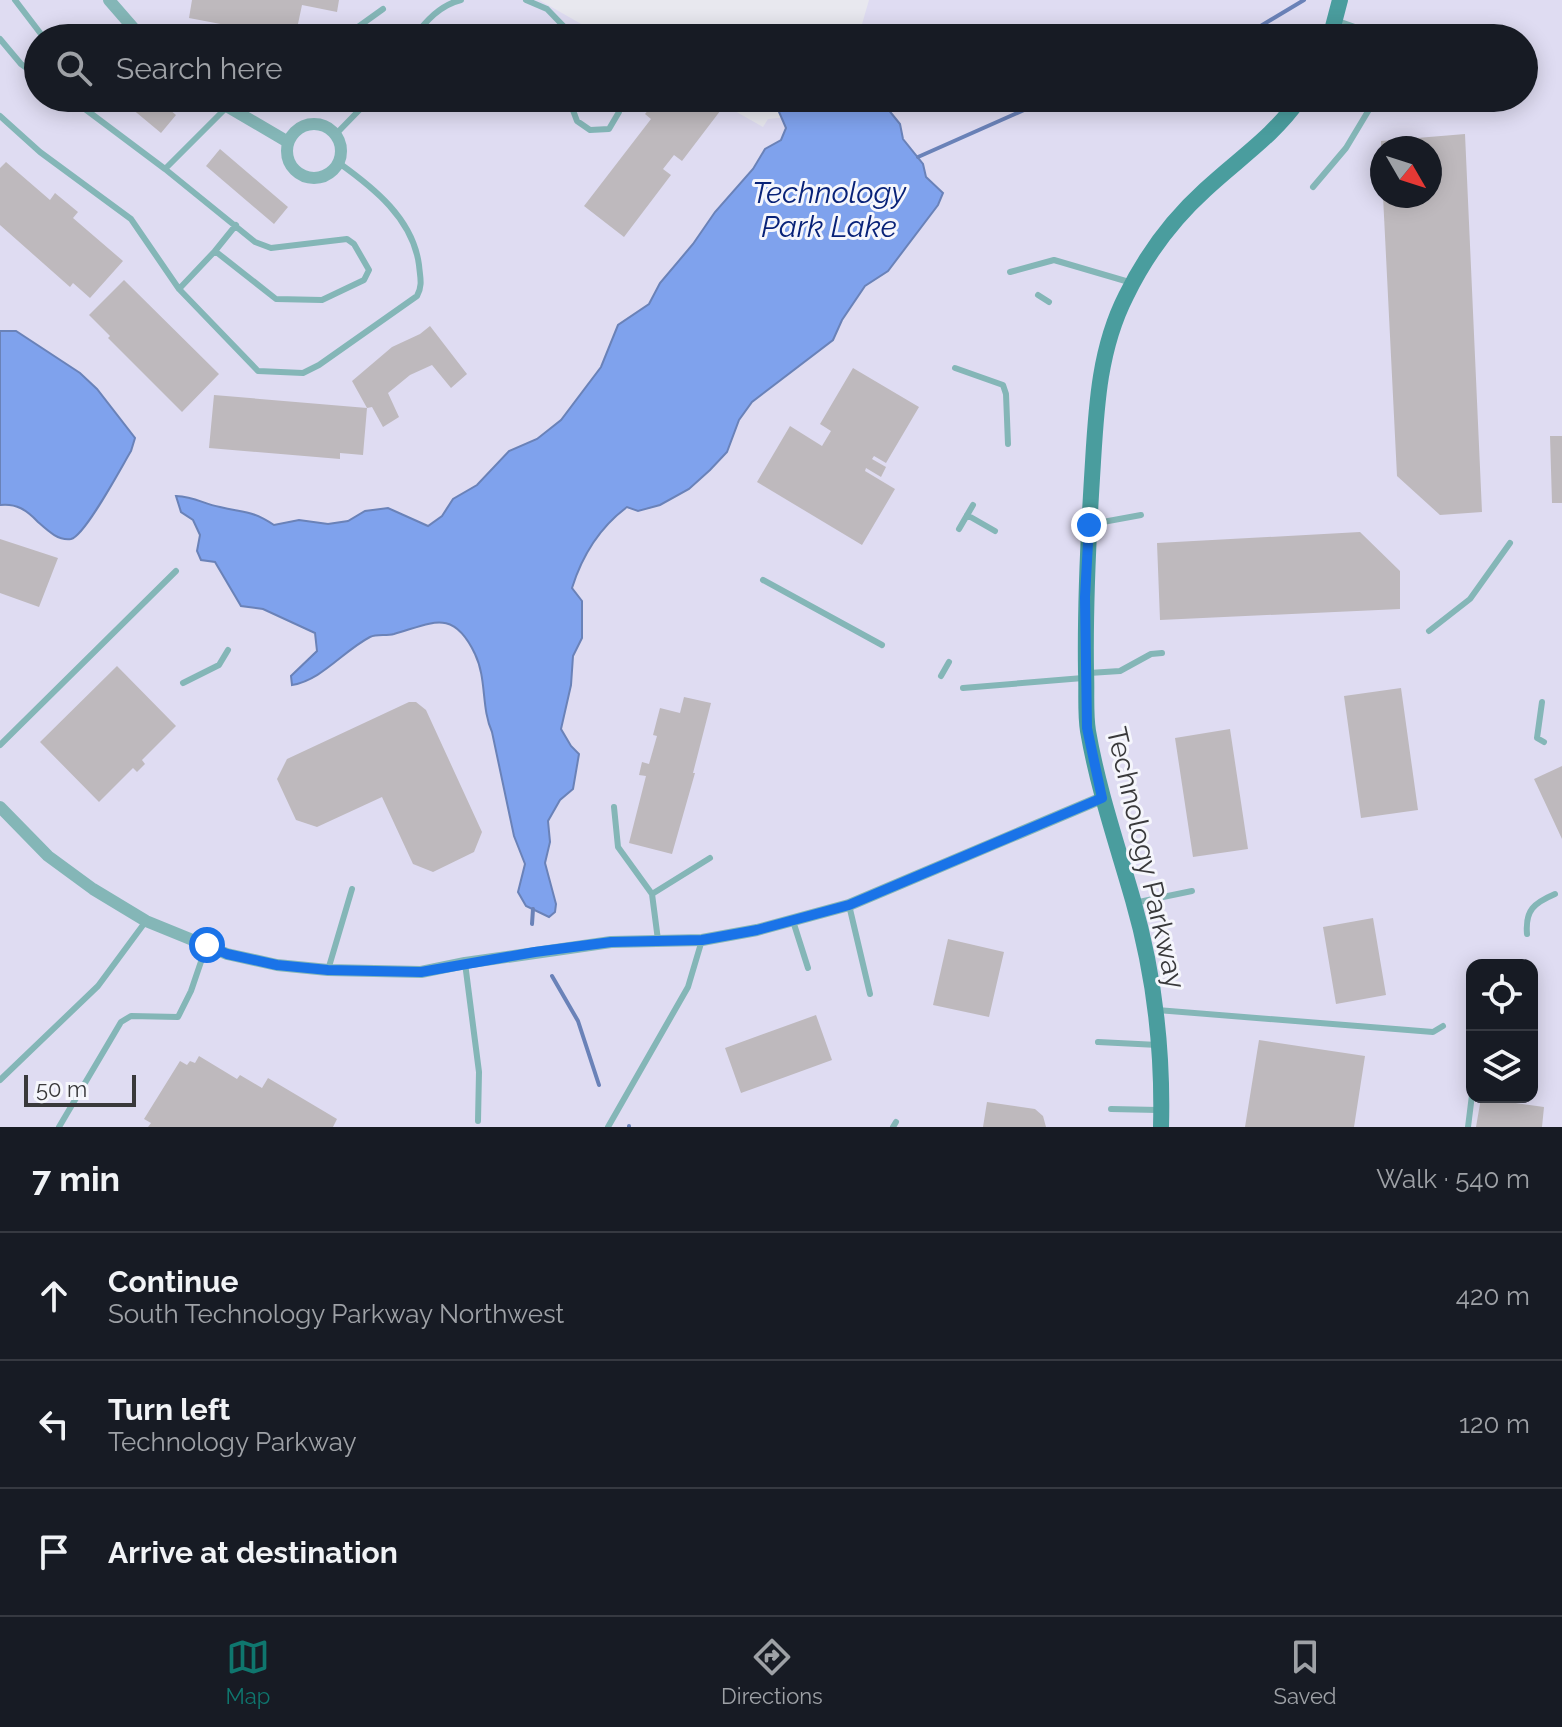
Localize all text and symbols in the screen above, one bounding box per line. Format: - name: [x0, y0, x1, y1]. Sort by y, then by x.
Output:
- search box: [24, 24, 1538, 112]
- icon: search: [52, 46, 96, 90]
- text: Search here: [116, 51, 283, 86]
- north arrow: [1370, 136, 1442, 208]
- water label: Technology Park Lake: [752, 175, 908, 244]
- route end: [1071, 507, 1107, 543]
- street label: Technology Parkway: [1100, 724, 1192, 992]
- route start: [189, 927, 225, 963]
- map controls: [1466, 959, 1538, 1103]
- button: locate: [1466, 959, 1538, 1031]
- button: layers: [1466, 1031, 1538, 1103]
- scale bar: [24, 1071, 136, 1107]
- text: 50 m: [36, 1076, 87, 1102]
- text: 7 min: [32, 1159, 120, 1199]
- text: Walk · 540 m: [1376, 1164, 1530, 1194]
- text: Continue: [108, 1264, 239, 1299]
- icon: ahead: [32, 1274, 76, 1318]
- text: 420 m: [1456, 1281, 1530, 1311]
- text: South Technology Parkway Northwest: [108, 1299, 564, 1329]
- text: Turn left: [108, 1392, 230, 1427]
- icon: left: [32, 1402, 76, 1446]
- text: 120 m: [1459, 1409, 1530, 1439]
- text: Technology Parkway: [108, 1427, 357, 1457]
- icon: arrive: [32, 1530, 76, 1574]
- text: Arrive at destination: [108, 1535, 398, 1570]
- tab: Map: [225, 1635, 270, 1709]
- tab: Directions: [721, 1635, 823, 1709]
- tab: Saved: [1274, 1635, 1337, 1709]

